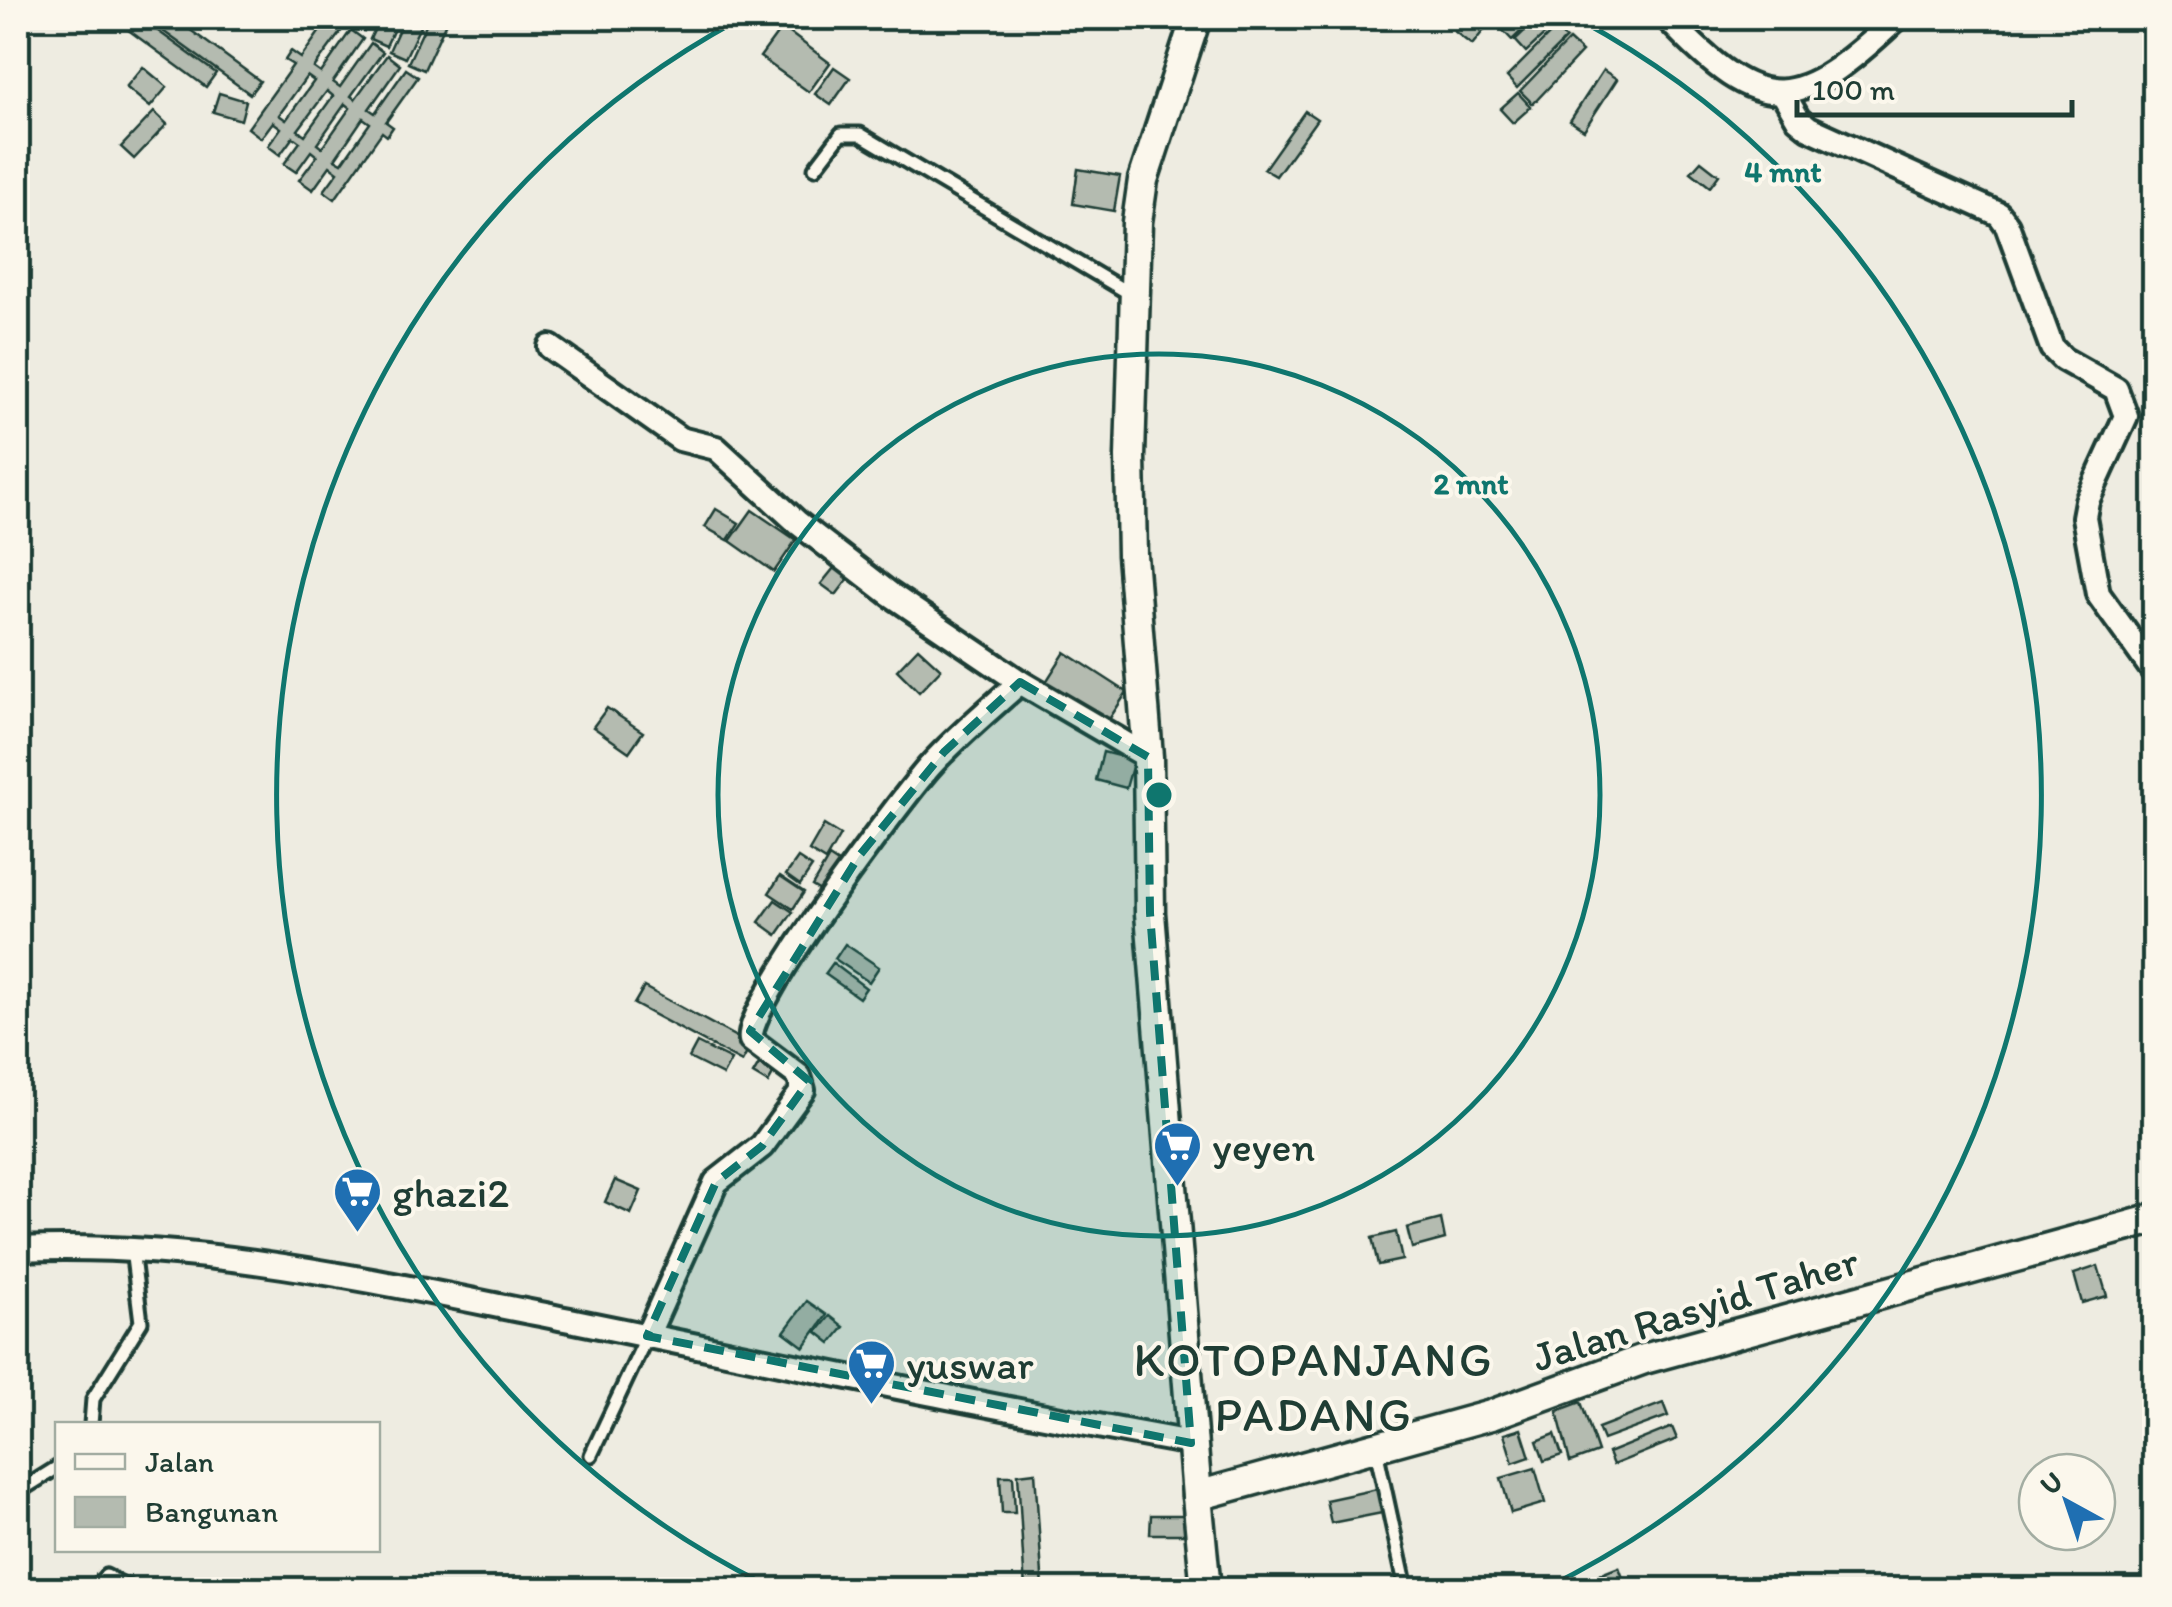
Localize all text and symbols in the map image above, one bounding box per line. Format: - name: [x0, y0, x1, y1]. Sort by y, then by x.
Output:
- scale bar: [1797, 55, 2072, 117]
- text: 100 m: [1812, 71, 1895, 108]
- text: 4 mnt: [1744, 153, 1822, 190]
- text: 2 mnt: [1433, 465, 1509, 502]
- centre of rings: [1141, 777, 1177, 813]
- supermarket icon: yeyen: [1151, 1120, 1203, 1188]
- place label: yeyen: [1212, 1121, 1315, 1172]
- supermarket icon: ghazi2: [331, 1166, 383, 1234]
- place label: ghazi2: [392, 1167, 509, 1218]
- street label: Jalan Rasyid Taher: [1526, 1235, 1865, 1382]
- district label: KOTOPANJANG PADANG: [1134, 1330, 1494, 1443]
- supermarket icon: yuswar: [845, 1338, 897, 1406]
- place label: yuswar: [906, 1339, 1034, 1390]
- legend: [55, 1422, 380, 1552]
- text: Jalan: [145, 1443, 214, 1480]
- north arrow: [2017, 1452, 2117, 1552]
- text: U: [2033, 1464, 2069, 1502]
- text: Bangunan: [145, 1493, 278, 1530]

